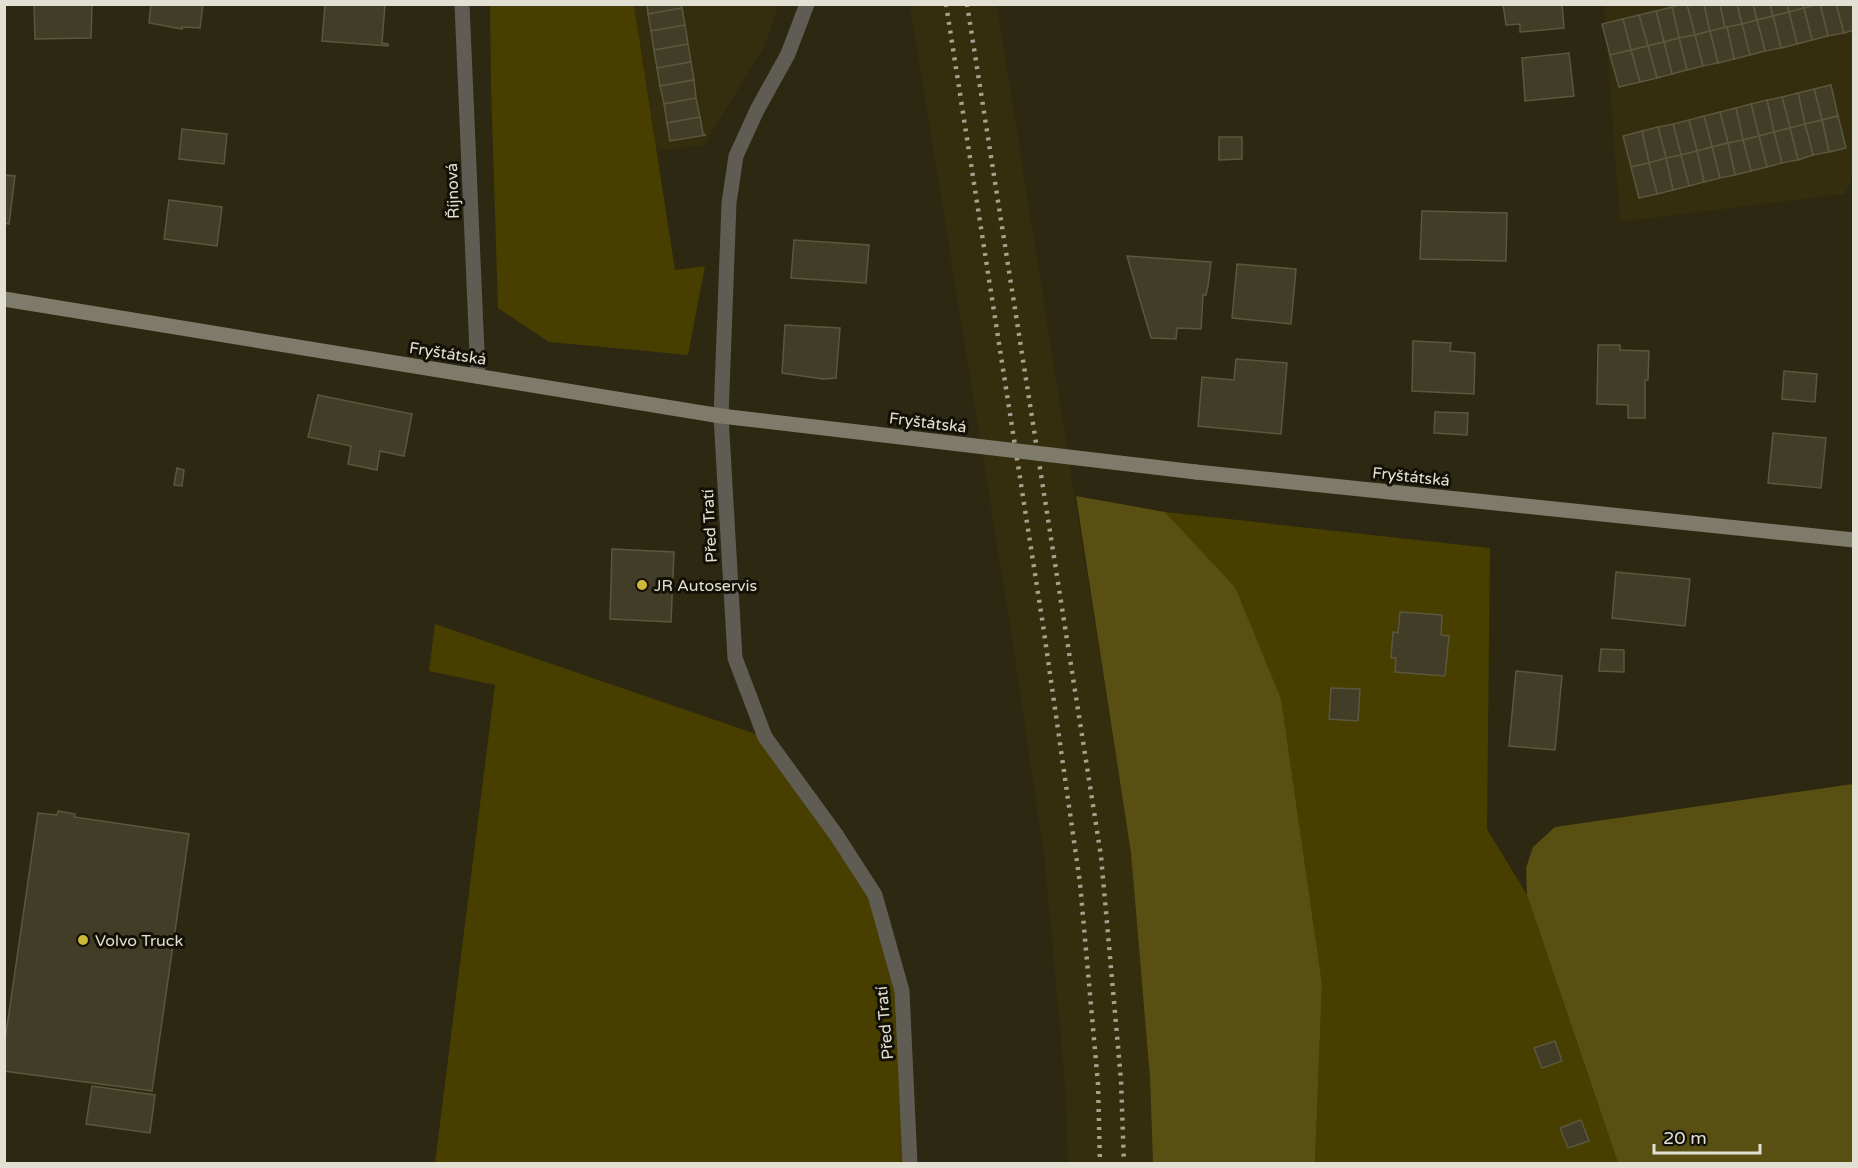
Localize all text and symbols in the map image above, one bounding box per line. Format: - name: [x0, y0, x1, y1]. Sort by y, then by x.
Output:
- street label: Říjnová: [442, 163, 464, 219]
- street label: Fryštátská: [408, 338, 488, 370]
- street label: Fryštátská: [888, 408, 968, 438]
- street label: Fryštátská: [1371, 463, 1451, 491]
- street label: Před Tratí: [698, 489, 722, 563]
- place label: JR Autoservis: [654, 576, 757, 596]
- marker: JR Autoservis: [635, 578, 649, 592]
- place label: Volvo Truck: [95, 931, 183, 951]
- marker: Volvo Truck: [76, 933, 90, 947]
- street label: Před Tratí: [872, 985, 898, 1060]
- scale bar: [1654, 1117, 1760, 1155]
- text: 20 m: [1663, 1127, 1707, 1149]

